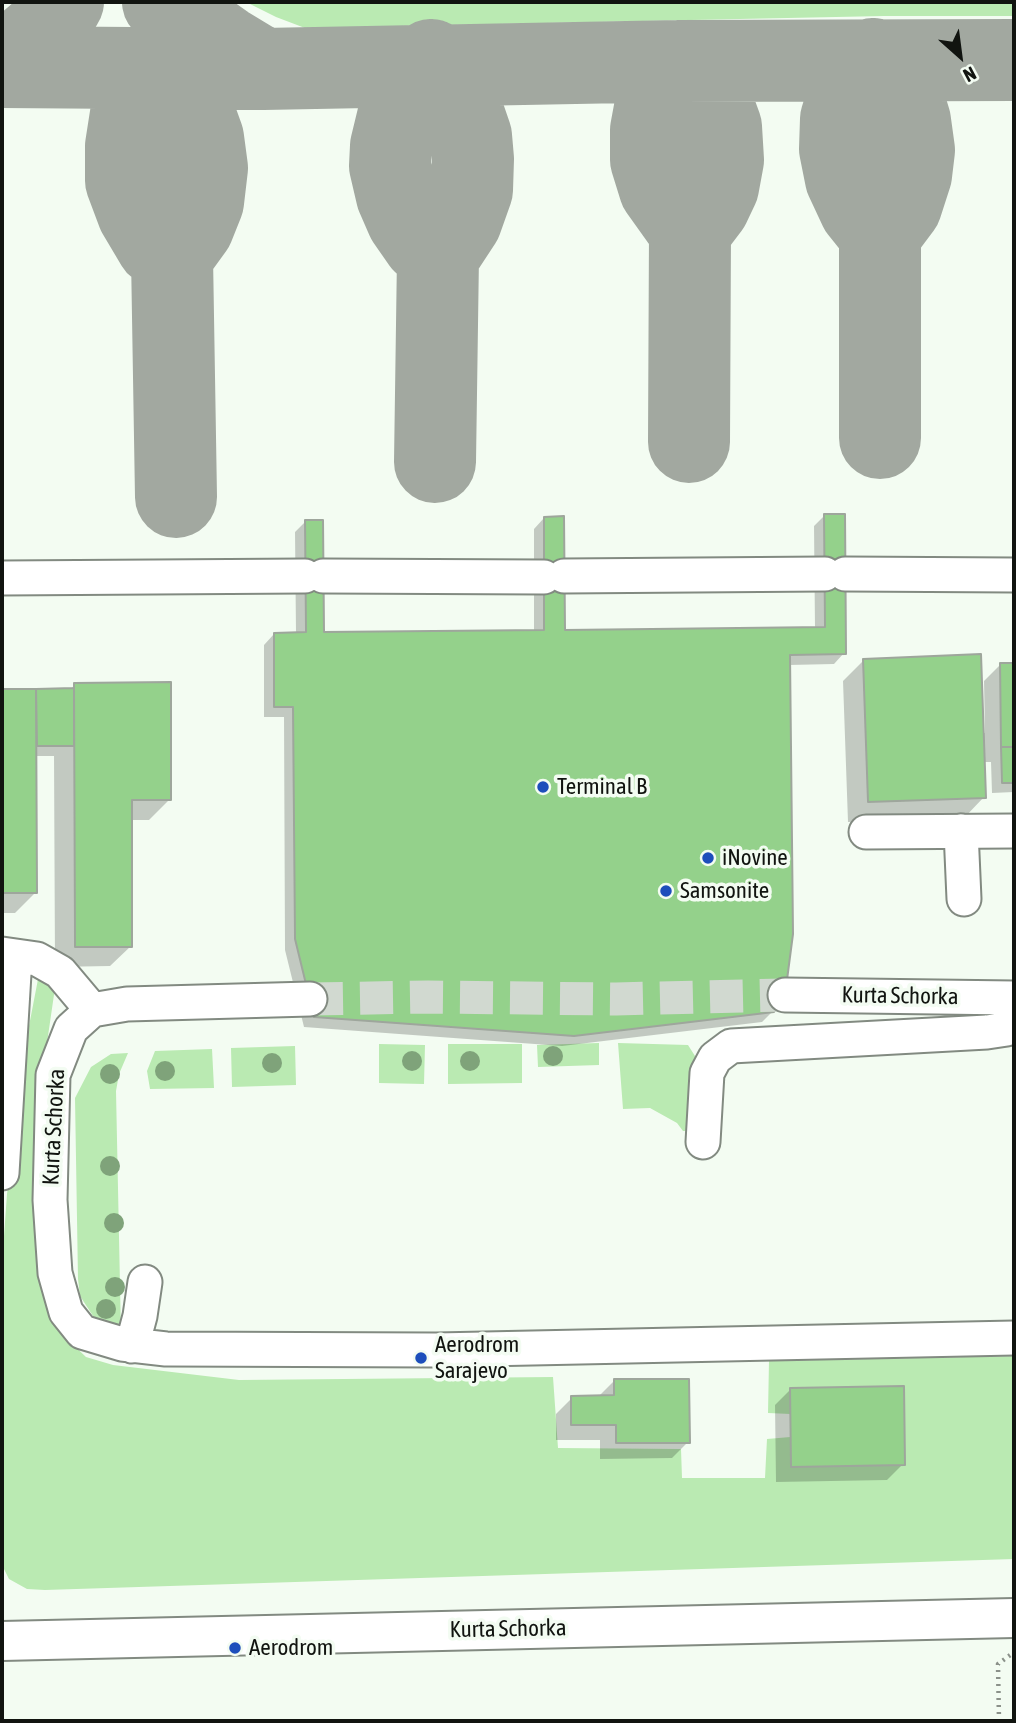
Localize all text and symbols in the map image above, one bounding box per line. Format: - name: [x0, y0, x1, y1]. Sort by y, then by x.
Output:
- north arrow: [925, 21, 995, 91]
- text: N: [960, 62, 980, 87]
- place label: Terminal B: [557, 773, 647, 801]
- marker: Terminal B: [535, 779, 551, 795]
- place label: iNovine: [722, 844, 788, 872]
- marker: iNovine: [700, 850, 716, 866]
- place label: Samsonite: [680, 877, 769, 905]
- marker: Samsonite: [658, 883, 674, 899]
- street label: Kurta Schorka: [841, 981, 959, 1011]
- street label: Kurta Schorka: [37, 1068, 71, 1186]
- place label: Aerodrom Sarajevo: [435, 1331, 519, 1385]
- marker: Aerodrom Sarajevo: [413, 1350, 429, 1366]
- street label: Kurta Schorka: [449, 1614, 567, 1644]
- place label: Aerodrom: [249, 1634, 333, 1662]
- marker: Aerodrom: [227, 1640, 243, 1656]

